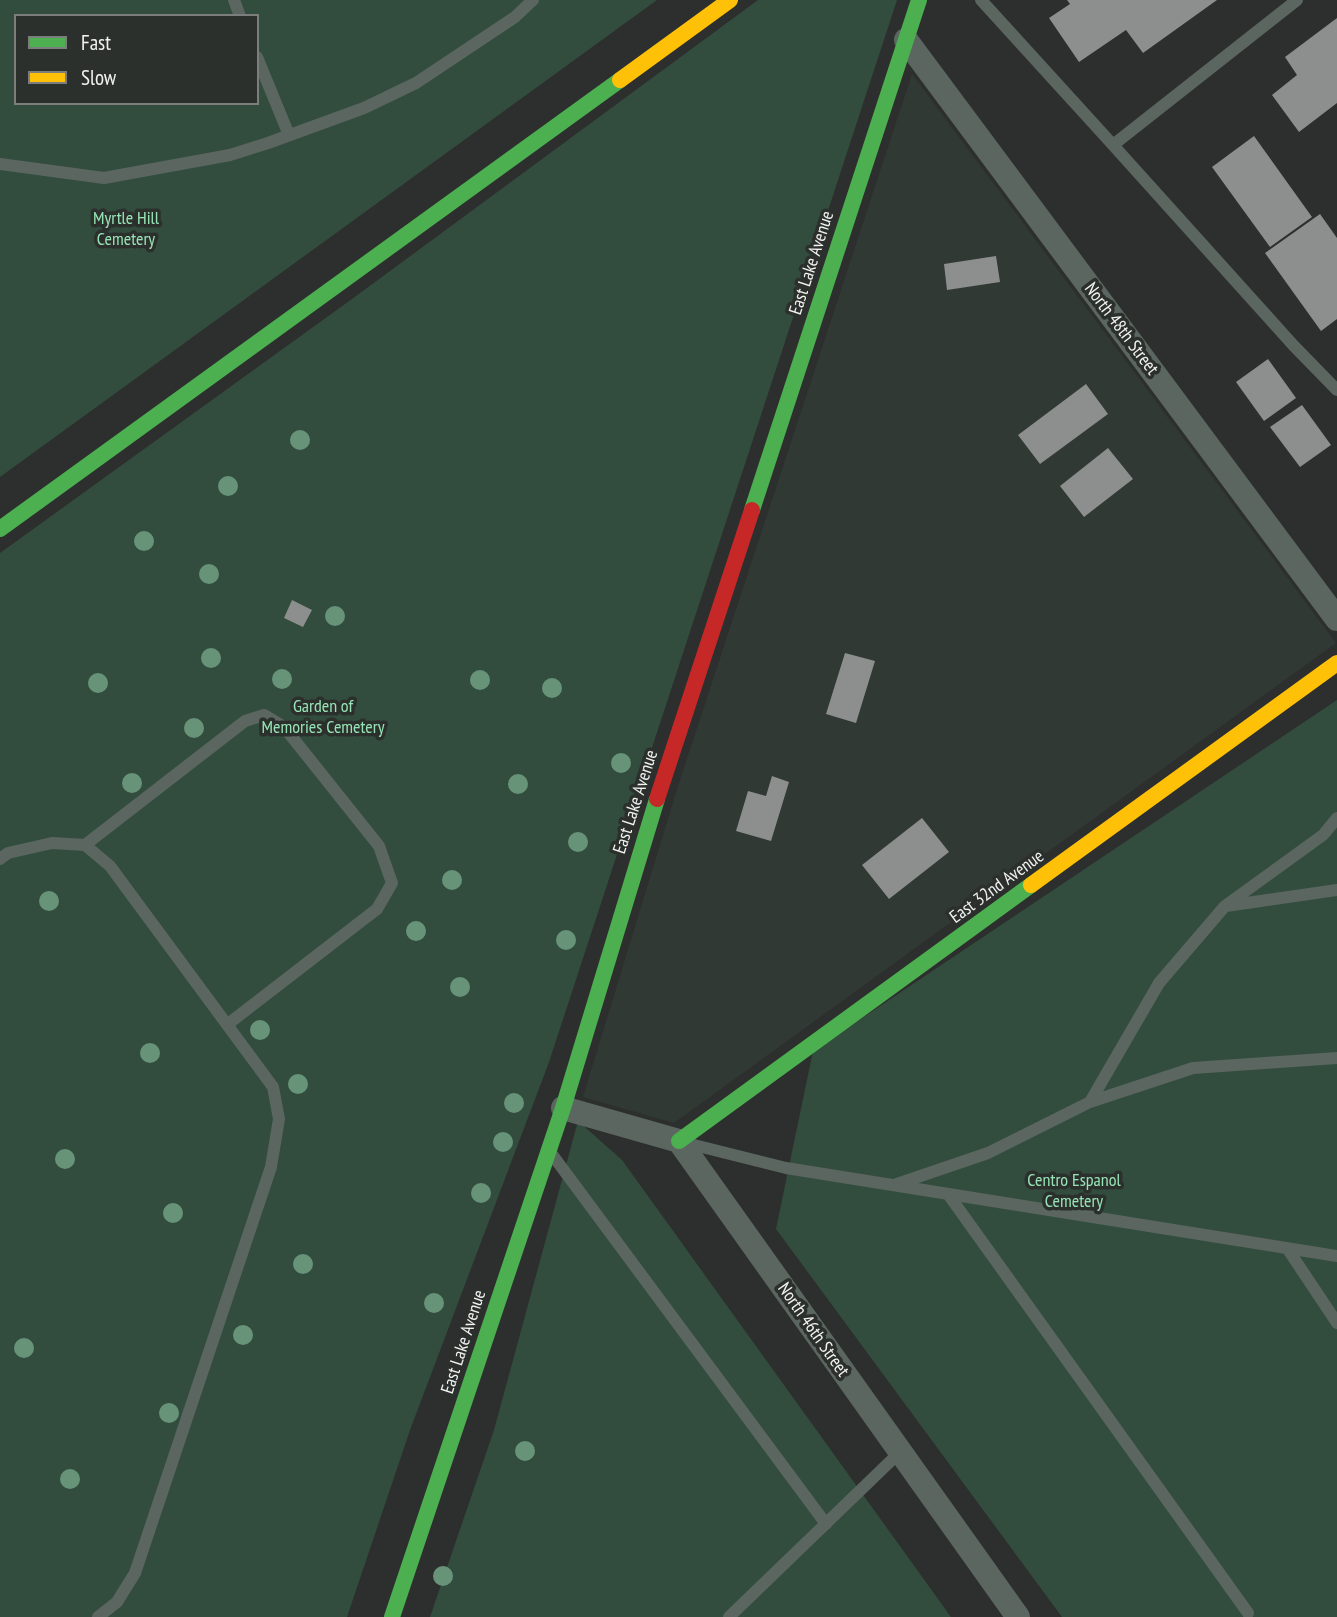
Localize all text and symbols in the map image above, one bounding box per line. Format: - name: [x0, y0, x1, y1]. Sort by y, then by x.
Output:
- legend: [14, 14, 259, 105]
- text: Fast: [81, 29, 111, 56]
- text: Slow: [81, 64, 116, 91]
- park label: Myrtle Hill Cemetery: [93, 208, 159, 250]
- street label: East Lake Avenue: [785, 208, 839, 318]
- street label: North 48th Street: [1079, 279, 1163, 379]
- park label: Garden of Memories Cemetery: [262, 696, 384, 738]
- street label: East Lake Avenue: [609, 747, 663, 857]
- street label: East 32nd Avenue: [946, 846, 1048, 928]
- park label: Centro Espanol Cemetery: [1027, 1170, 1121, 1212]
- street label: North 46th Street: [773, 1279, 853, 1381]
- street label: East Lake Avenue: [437, 1287, 491, 1397]

